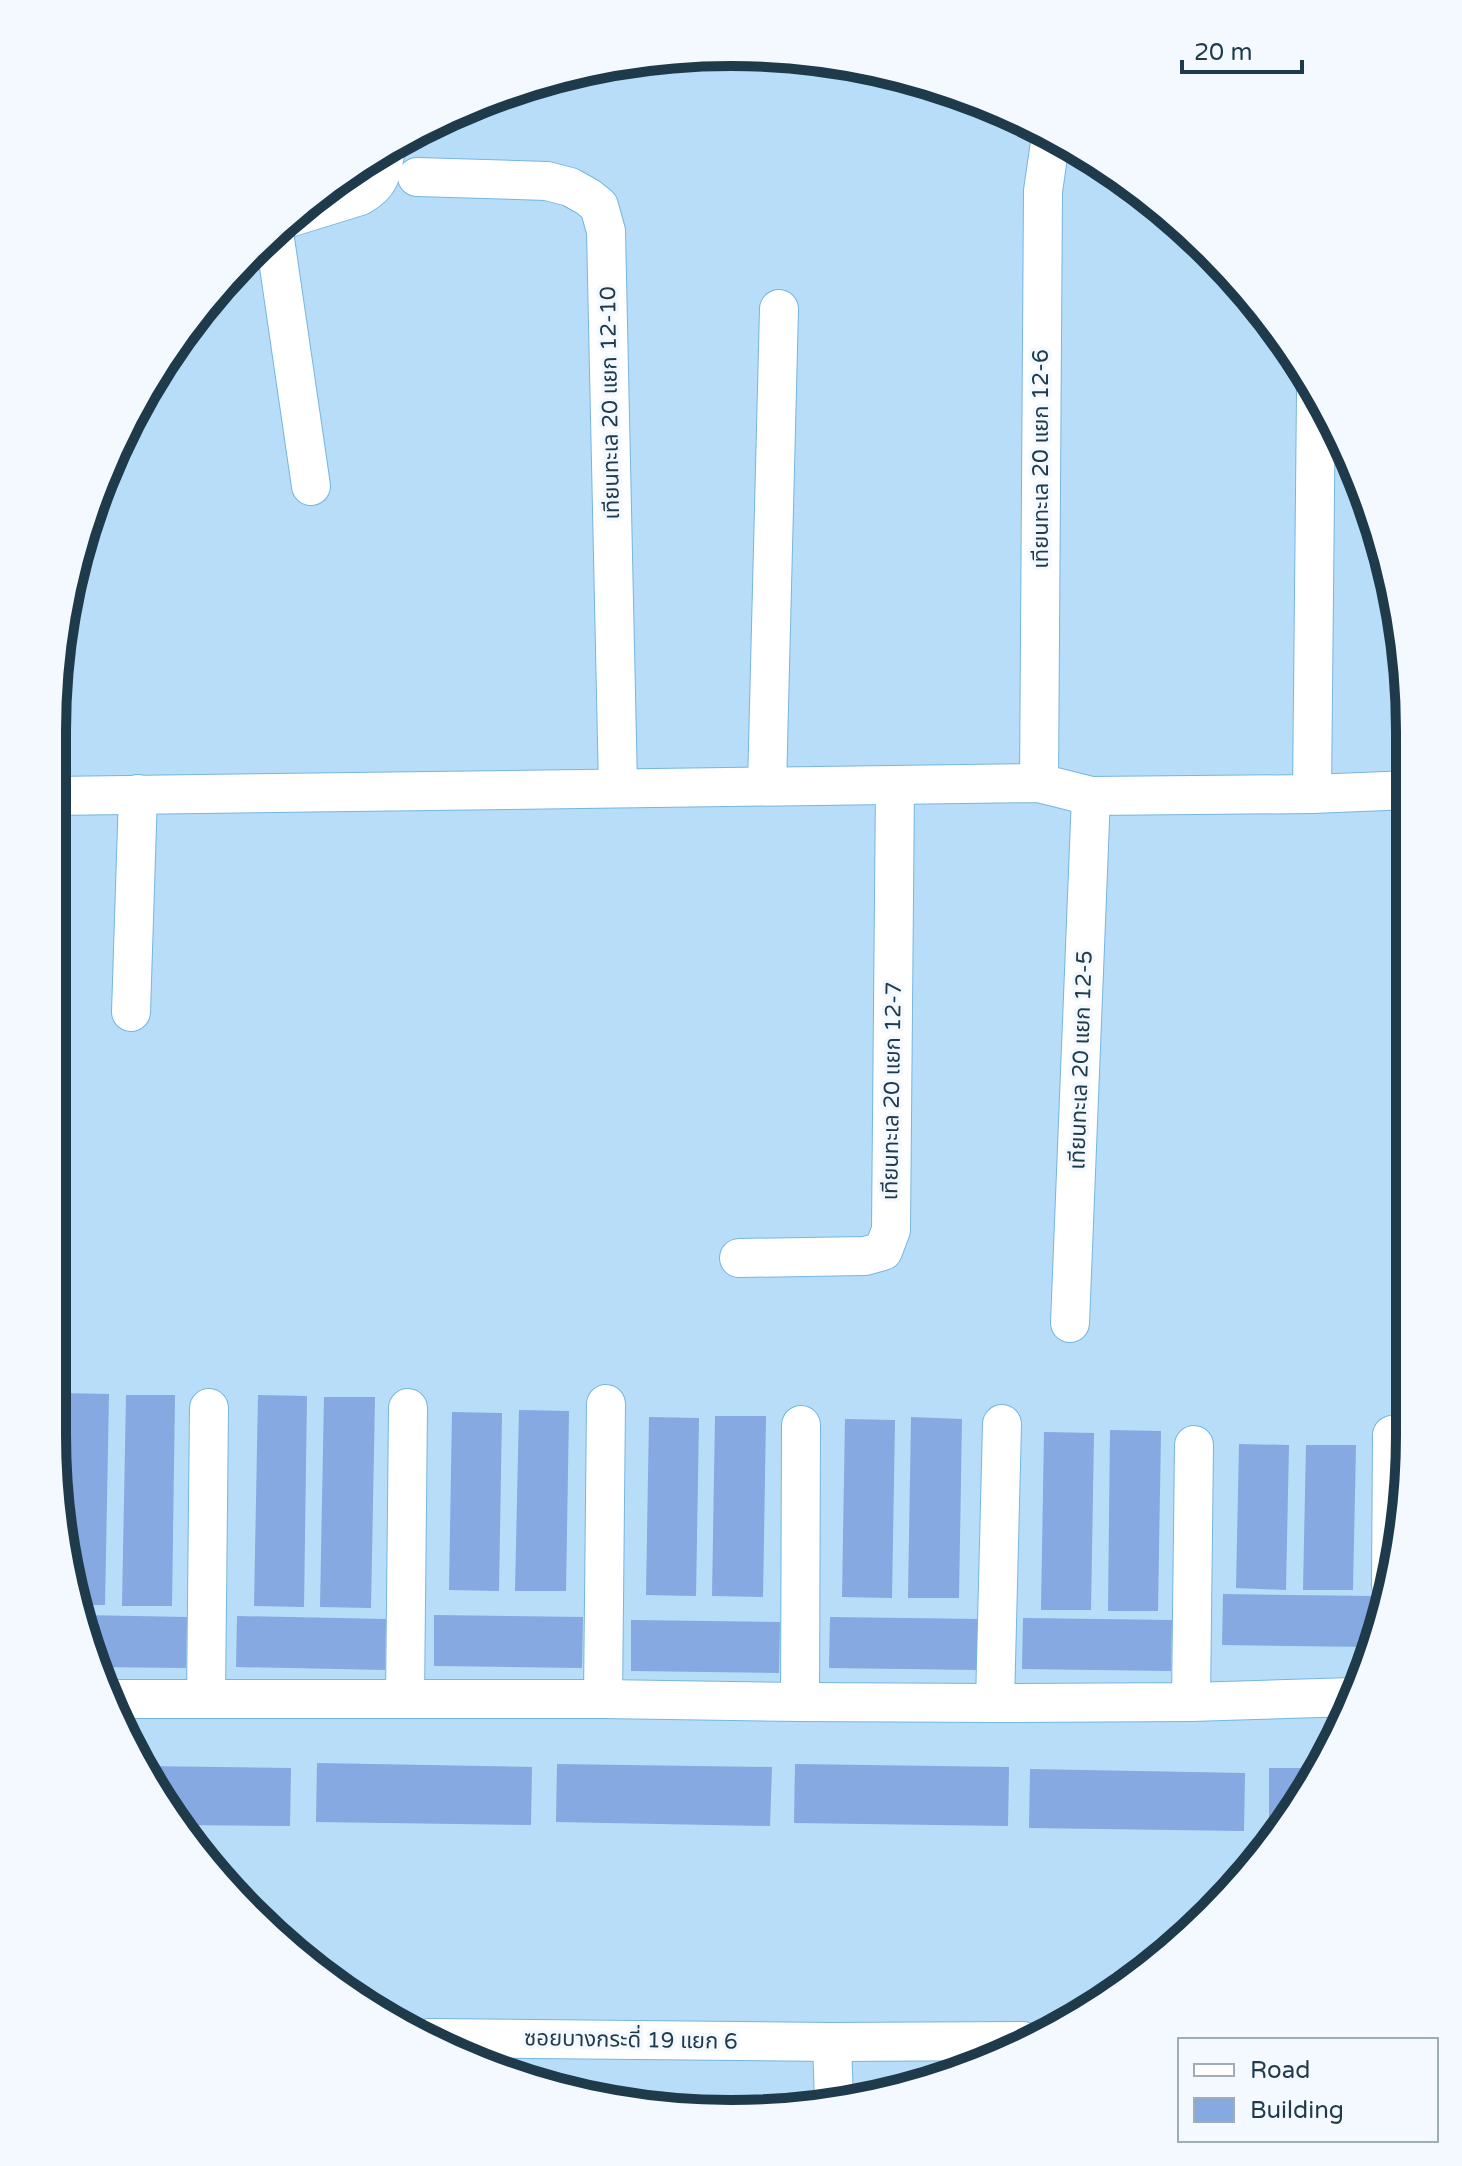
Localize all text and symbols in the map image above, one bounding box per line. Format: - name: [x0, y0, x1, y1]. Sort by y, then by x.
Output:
- scale bar: [1182, 24, 1302, 74]
- text: 20 m: [1194, 38, 1252, 67]
- street label: เทียนทะเล 20 แยก 12-10: [595, 286, 625, 520]
- street label: เทียนทะเล 20 แยก 12-6: [1028, 349, 1054, 569]
- street label: เทียนทะเล 20 แยก 12-5: [1064, 950, 1098, 1170]
- street label: เทียนทะเล 20 แยก 12-7: [877, 981, 907, 1201]
- street label: ซอยบางกระดี่ 19 แยก 6: [524, 2022, 738, 2055]
- legend: [1178, 2038, 1438, 2142]
- text: Road: [1250, 2056, 1310, 2085]
- text: Building: [1250, 2096, 1344, 2125]

